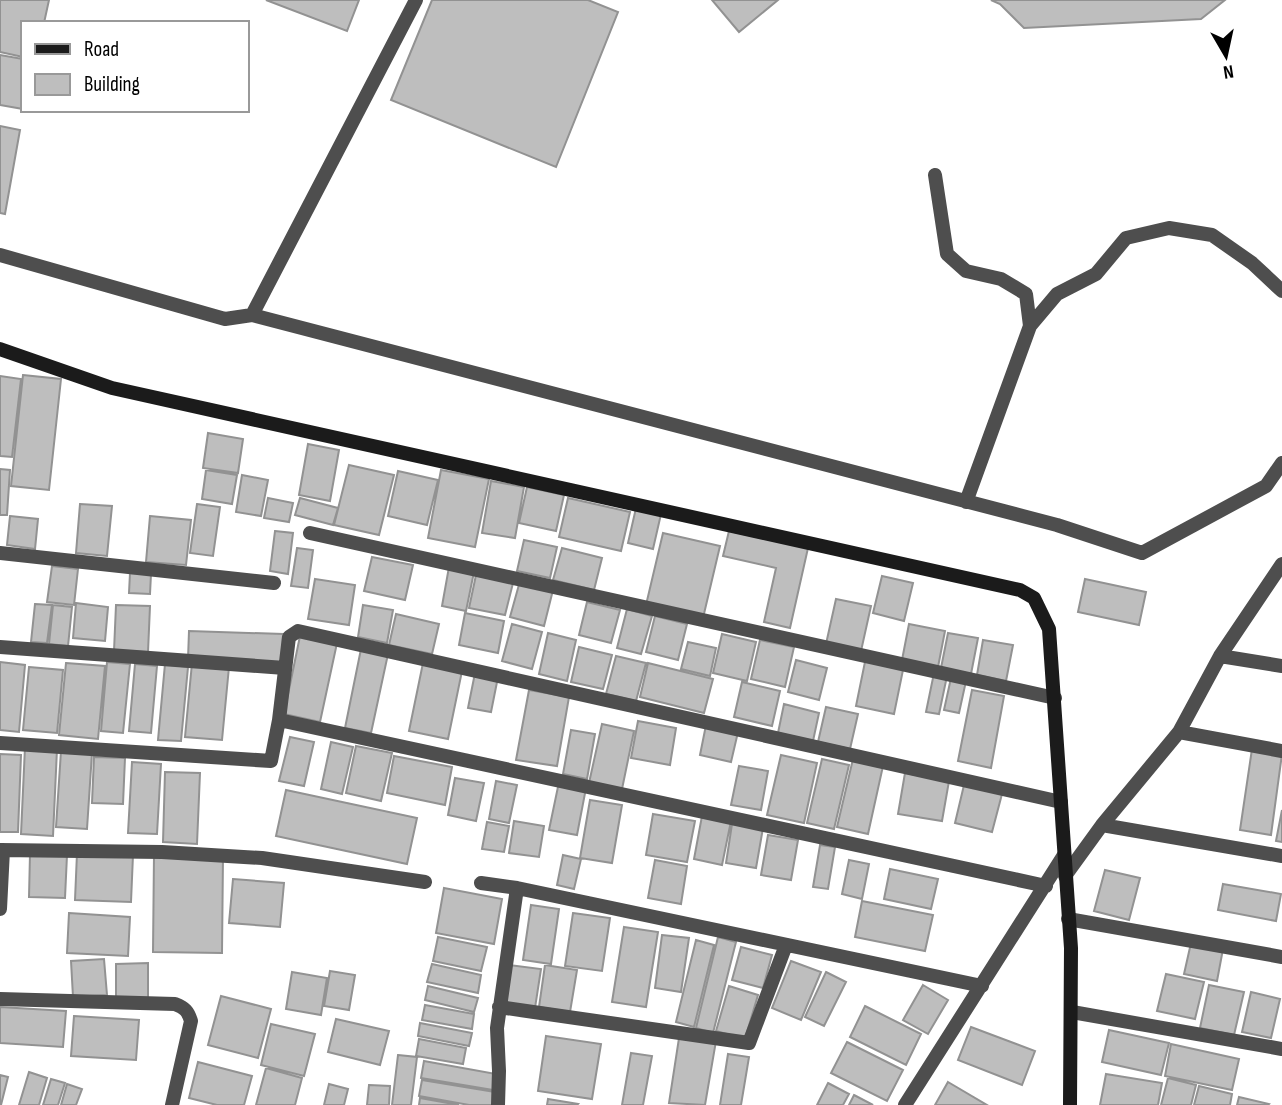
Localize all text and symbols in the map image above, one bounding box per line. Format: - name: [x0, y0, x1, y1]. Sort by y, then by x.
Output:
- legend: [21, 21, 248, 112]
- north arrow: [1191, 21, 1261, 91]
- text: Road: [84, 37, 119, 62]
- text: N: [1222, 59, 1235, 83]
- text: Building: [84, 72, 140, 97]

